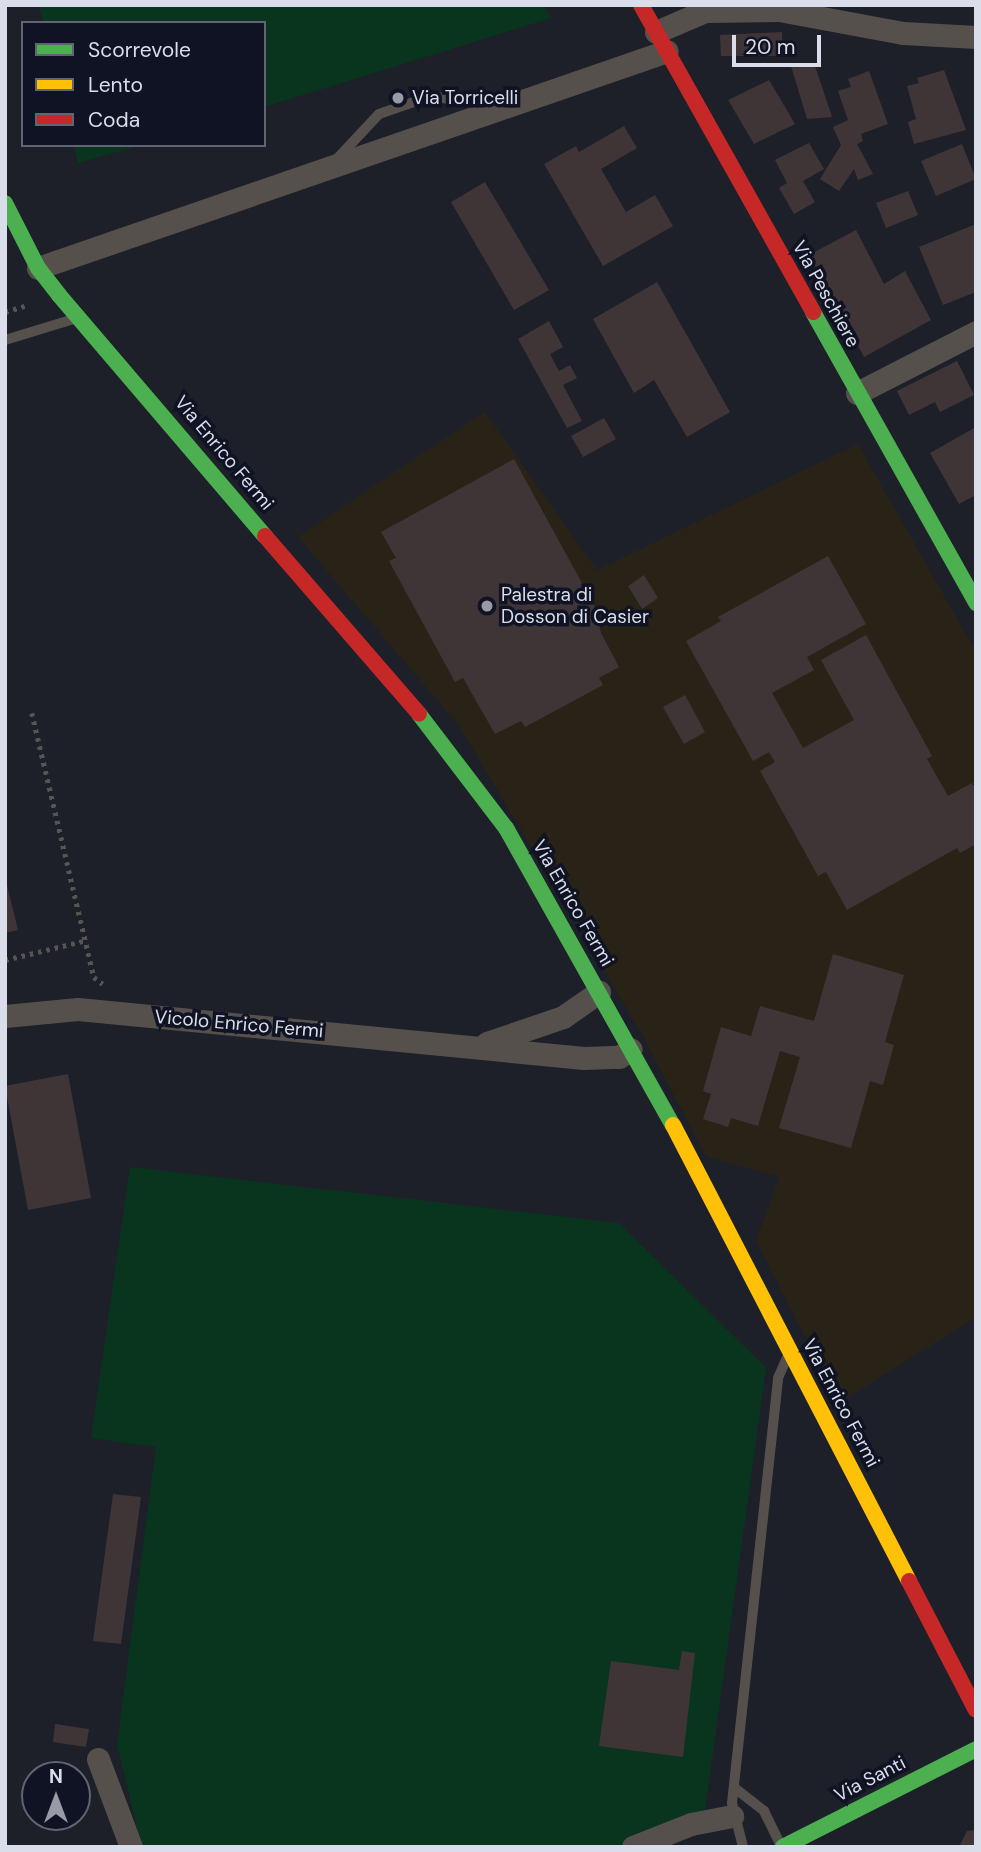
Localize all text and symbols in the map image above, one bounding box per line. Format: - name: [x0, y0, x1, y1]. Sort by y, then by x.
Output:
- legend: [21, 21, 266, 147]
- scale bar: [736, 21, 825, 65]
- text: 20 m: [745, 33, 796, 61]
- text: Scorrevole: [88, 36, 191, 64]
- text: Lento: [88, 71, 143, 99]
- place label: Via Torricelli: [412, 87, 518, 109]
- marker: Via Torricelli: [390, 90, 406, 106]
- text: Coda: [88, 106, 140, 134]
- street label: Via Peschiere: [787, 237, 865, 351]
- street label: Via Enrico Fermi: [170, 391, 278, 515]
- place label: Palestra di Dosson di Casier: [501, 584, 649, 628]
- marker: Palestra di Dosson di Casier: [479, 598, 495, 614]
- street label: Via Enrico Fermi: [528, 836, 618, 970]
- street label: Vicolo Enrico Fermi: [154, 1005, 324, 1043]
- street label: Via Enrico Fermi: [798, 1335, 884, 1471]
- street label: Via Santi: [831, 1751, 909, 1807]
- north arrow: [21, 1761, 91, 1831]
- text: N: [49, 1764, 63, 1789]

